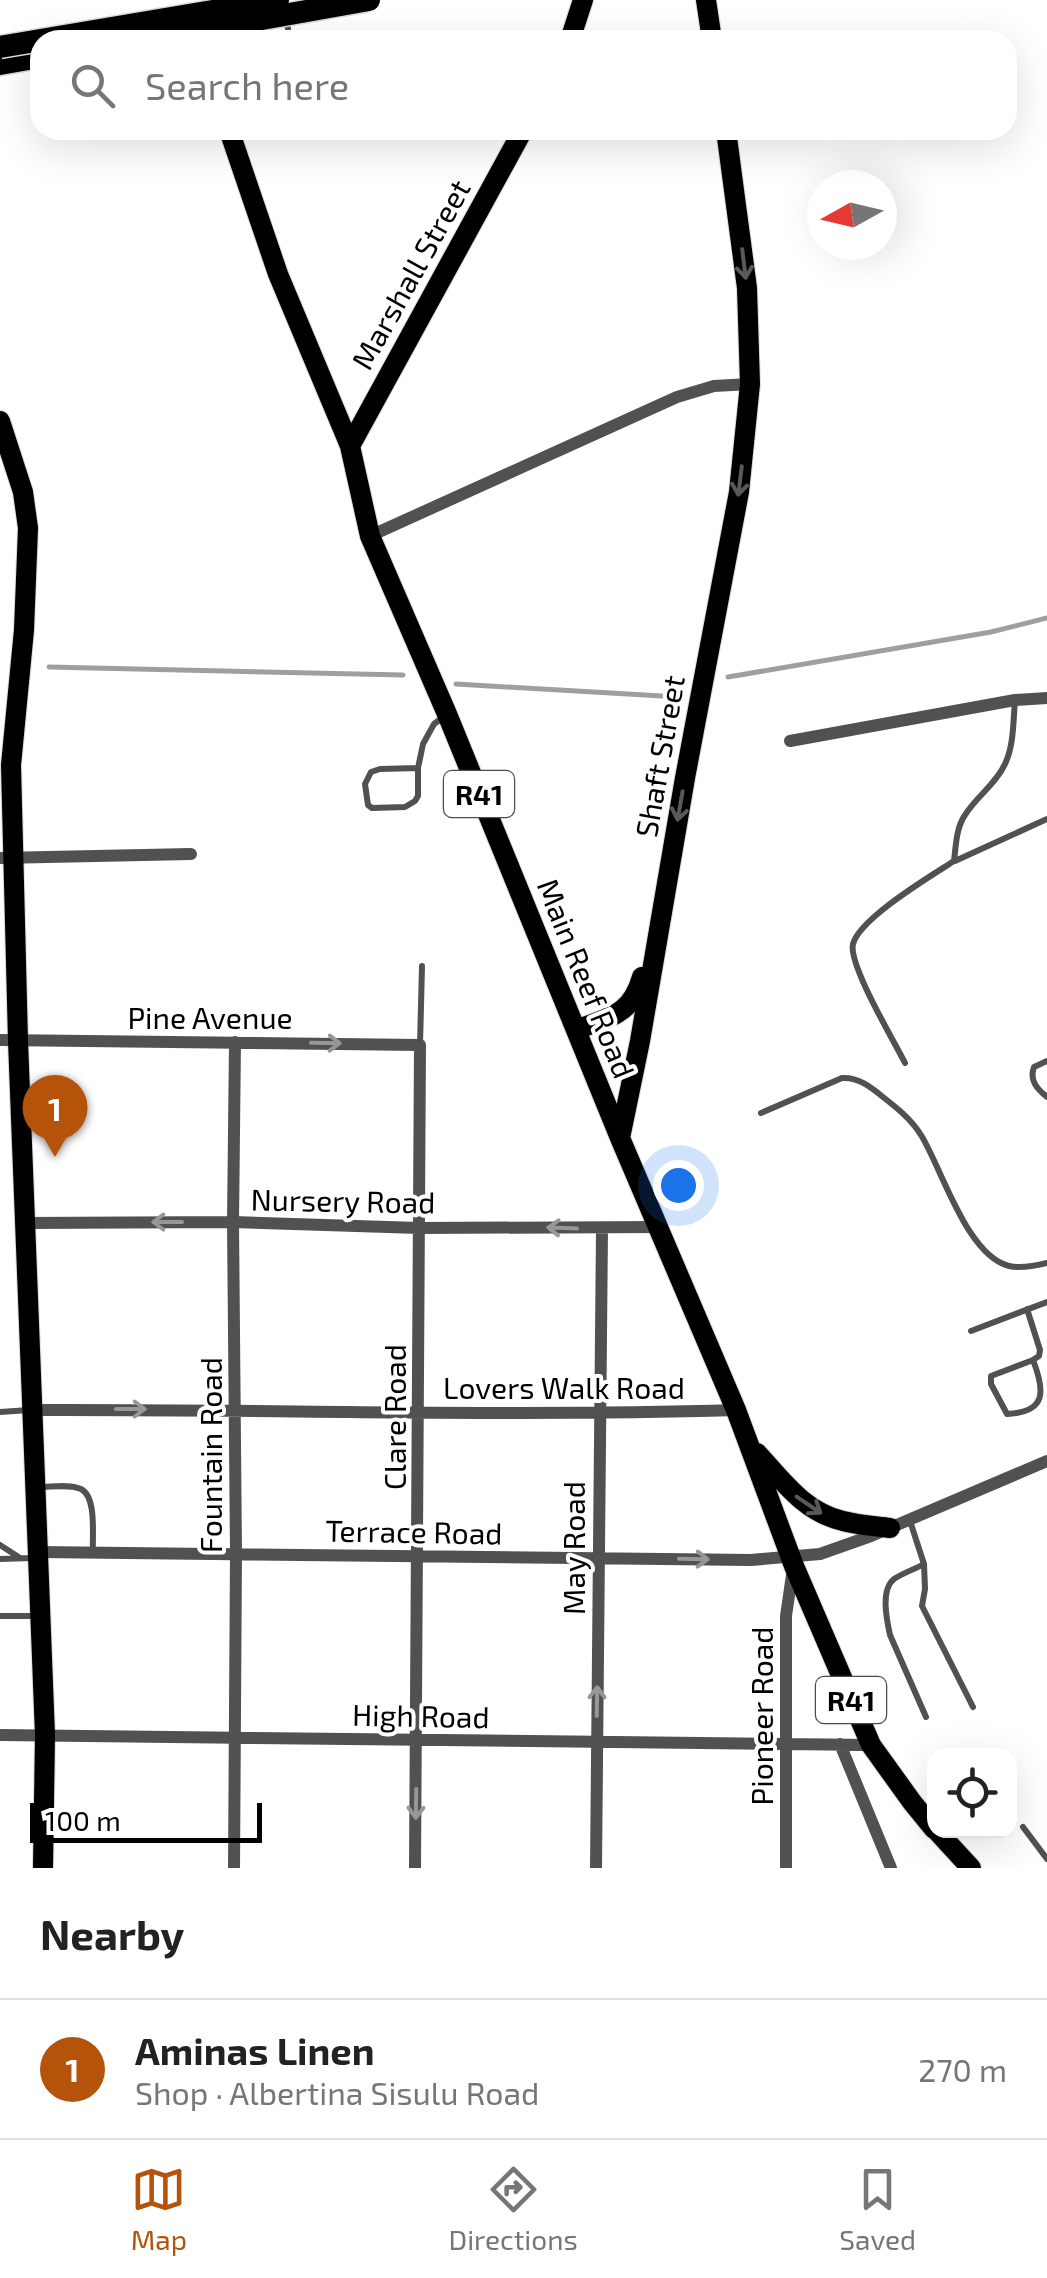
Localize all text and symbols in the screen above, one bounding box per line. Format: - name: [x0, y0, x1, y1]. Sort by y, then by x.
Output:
- search box: [30, 30, 1017, 140]
- icon: search: [65, 58, 120, 113]
- text: Search here: [145, 62, 349, 108]
- north arrow: [807, 170, 897, 260]
- street label: Marshall Street: [343, 173, 477, 375]
- one-way arrow: [736, 248, 754, 280]
- one-way arrow: [730, 464, 749, 496]
- street label: Shaft Street: [627, 672, 691, 840]
- road number: R41: [444, 771, 514, 817]
- one-way arrow: [670, 789, 689, 822]
- street label: Main Reef Road: [531, 873, 643, 1083]
- street label: Pine Avenue: [127, 999, 293, 1035]
- one-way arrow: [309, 1034, 341, 1053]
- pin: 1: [22, 1074, 88, 1157]
- your location: [653, 1160, 704, 1211]
- street label: Nursery Road: [250, 1180, 436, 1220]
- one-way arrow: [152, 1212, 184, 1232]
- one-way arrow: [547, 1218, 579, 1237]
- street label: Clare Road: [376, 1344, 412, 1490]
- street label: Fountain Road: [192, 1357, 228, 1553]
- street label: Lovers Walk Road: [443, 1369, 685, 1405]
- one-way arrow: [114, 1400, 146, 1418]
- street label: May Road: [555, 1481, 591, 1615]
- one-way arrow: [795, 1494, 823, 1515]
- street label: Terrace Road: [325, 1511, 503, 1551]
- one-way arrow: [678, 1549, 710, 1568]
- street label: Pioneer Road: [743, 1626, 779, 1806]
- road number: R41: [816, 1677, 886, 1723]
- one-way arrow: [588, 1685, 606, 1718]
- street label: High Road: [352, 1696, 490, 1734]
- map controls: [927, 1748, 1017, 1838]
- button: locate: [927, 1748, 1017, 1838]
- one-way arrow: [406, 1787, 425, 1819]
- scale bar: [30, 1798, 262, 1842]
- text: 100 m: [45, 1803, 121, 1837]
- text: Nearby: [40, 1908, 184, 1958]
- text: Aminas Linen: [135, 2027, 375, 2073]
- text: 1: [66, 2050, 79, 2088]
- text: 270 m: [918, 2050, 1007, 2088]
- text: Shop · Albertina Sisulu Road: [135, 2073, 539, 2111]
- tab: Map: [131, 2162, 187, 2256]
- tab: Directions: [449, 2162, 578, 2256]
- tab: Saved: [839, 2162, 916, 2256]

